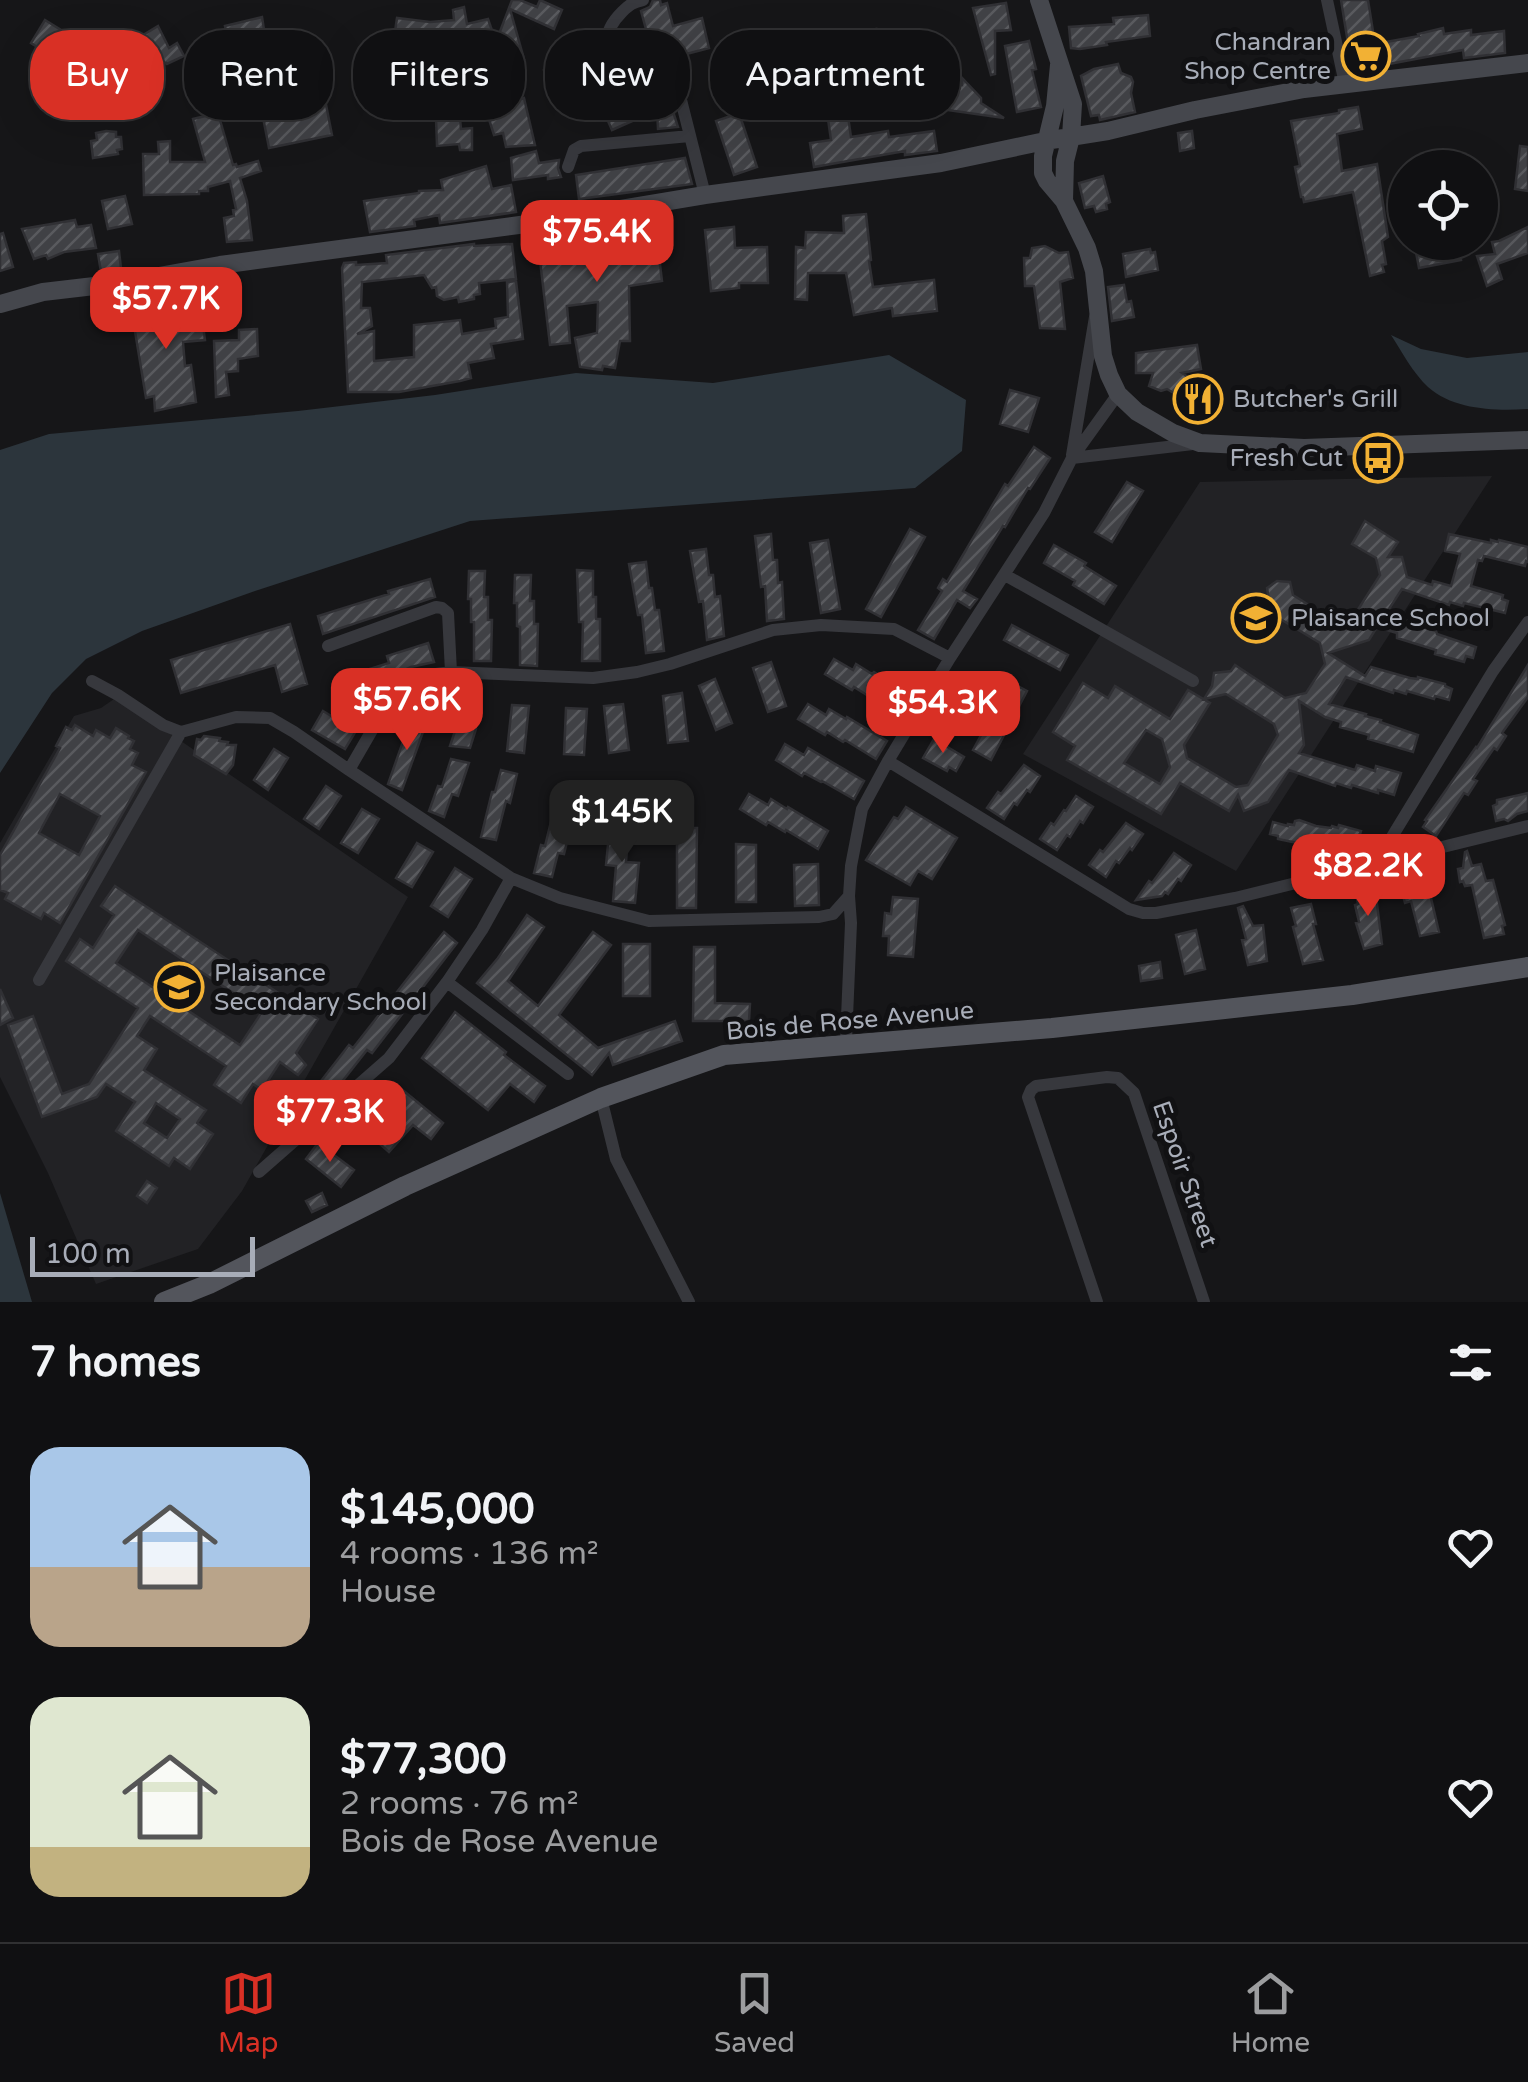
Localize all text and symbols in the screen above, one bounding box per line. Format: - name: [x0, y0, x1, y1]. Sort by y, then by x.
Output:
- place label: Chandran Shop Centre: [1184, 27, 1331, 86]
- chip: Buy: [30, 30, 164, 120]
- chip: Rent: [184, 30, 333, 120]
- chip: Filters: [353, 30, 525, 120]
- chip: New: [545, 30, 690, 120]
- chip: Apartment: [710, 30, 960, 120]
- supermarket icon: Chandran Shop Centre: [1340, 30, 1392, 82]
- map controls: [1388, 150, 1498, 260]
- button: locate: [1388, 150, 1498, 260]
- pin: $75.4K: [516, 200, 678, 285]
- text: $75.4K: [543, 213, 651, 251]
- pin: $57.7K: [85, 267, 247, 352]
- text: $57.7K: [112, 280, 220, 318]
- restaurant icon: Butcher's Grill: [1172, 373, 1224, 425]
- place label: Butcher's Grill: [1233, 384, 1398, 414]
- bus stop icon: Fresh Cut: [1352, 432, 1404, 484]
- place label: Fresh Cut: [1230, 443, 1343, 473]
- school or university icon: Plaisance School: [1230, 592, 1282, 644]
- place label: Plaisance School: [1291, 603, 1490, 633]
- pin: $57.6K: [326, 668, 488, 753]
- pin: $54.3K: [862, 671, 1024, 756]
- text: $57.6K: [353, 681, 461, 719]
- text: $54.3K: [888, 684, 998, 722]
- pin: $145K: [552, 780, 692, 865]
- text: $145K: [571, 793, 673, 831]
- pin: $82.2K: [1287, 834, 1449, 919]
- text: $82.2K: [1313, 847, 1423, 885]
- place label: Plaisance Secondary School: [214, 958, 427, 1017]
- school or university icon: Plaisance Secondary School: [153, 961, 205, 1013]
- street label: Bois de Rose Avenue: [725, 995, 975, 1047]
- pin: $77.3K: [249, 1080, 411, 1165]
- text: $77.3K: [276, 1093, 384, 1131]
- street label: Espoir Street: [1146, 1097, 1224, 1251]
- scale bar: [30, 1232, 255, 1276]
- text: 100 m: [45, 1237, 131, 1271]
- icon: filters: [1443, 1335, 1498, 1390]
- text: 7 homes: [30, 1337, 201, 1388]
- text: $145,000: [340, 1484, 535, 1535]
- icon: home: [110, 1487, 230, 1607]
- icon: heart: [1443, 1520, 1498, 1575]
- text: 4 rooms · 136 m²: [340, 1535, 599, 1573]
- text: House: [340, 1573, 436, 1611]
- text: $77,300: [340, 1734, 507, 1785]
- icon: home: [110, 1737, 230, 1857]
- icon: heart: [1443, 1770, 1498, 1825]
- text: 2 rooms · 76 m²: [340, 1785, 579, 1823]
- text: Bois de Rose Avenue: [340, 1823, 658, 1861]
- tab: Map: [218, 1966, 278, 2060]
- tab: Saved: [714, 1966, 795, 2060]
- tab: Home: [1231, 1966, 1310, 2060]

